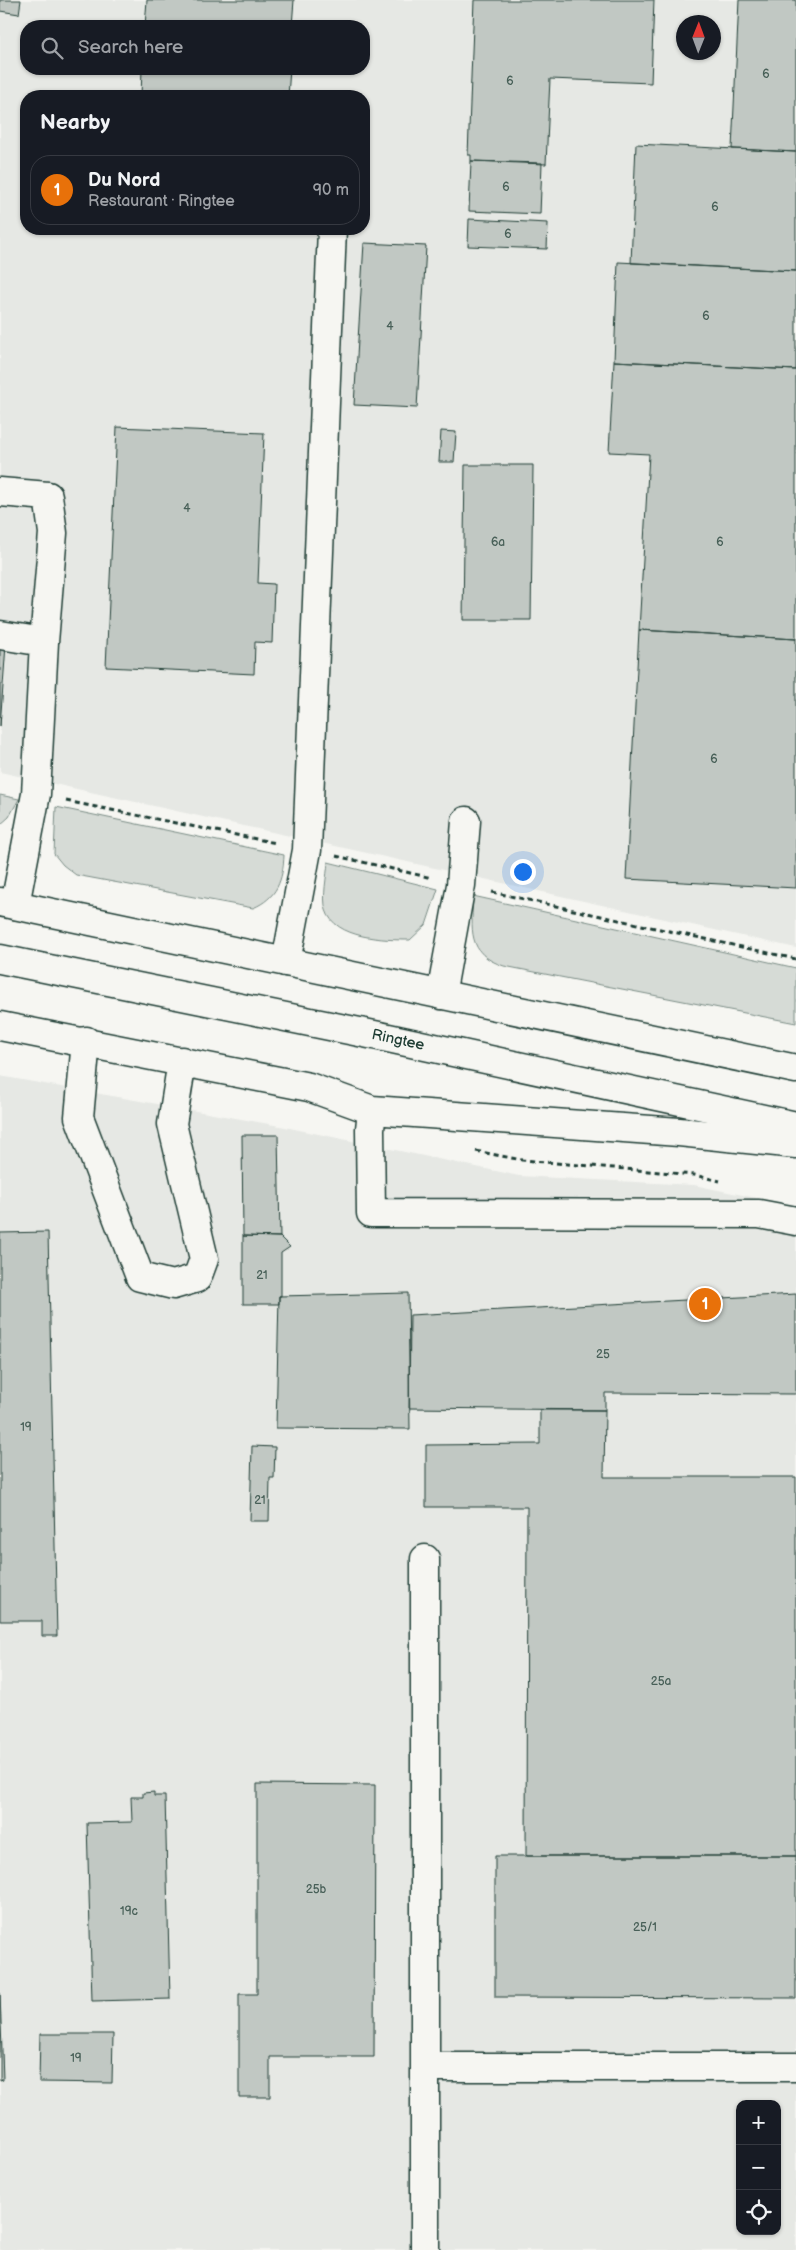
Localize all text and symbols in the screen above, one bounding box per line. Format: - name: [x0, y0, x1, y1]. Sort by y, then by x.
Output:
- north arrow: [676, 15, 721, 60]
- search box: [20, 20, 370, 75]
- icon: search: [38, 34, 66, 62]
- text: Search here: [78, 36, 183, 59]
- house number: 6: [762, 67, 770, 82]
- house number: 6: [506, 74, 514, 89]
- text: Nearby: [40, 110, 110, 135]
- text: Du Nord: [88, 169, 160, 192]
- house number: 6: [502, 180, 510, 195]
- text: 1: [54, 181, 60, 200]
- text: 90 m: [313, 181, 349, 200]
- text: Restaurant · Ringtee: [88, 192, 235, 211]
- house number: 6: [711, 200, 719, 215]
- house number: 6: [504, 227, 512, 242]
- house number: 6: [702, 309, 710, 324]
- house number: 4: [386, 319, 394, 334]
- house number: 4: [183, 501, 191, 516]
- house number: 6a: [491, 535, 505, 550]
- house number: 6: [716, 535, 724, 550]
- house number: 6: [710, 752, 718, 767]
- your location: [510, 859, 536, 885]
- street label: Ringtee: [370, 1025, 426, 1055]
- house number: 21: [256, 1268, 268, 1283]
- pin: 1: [689, 1285, 721, 1323]
- house number: 25: [596, 1347, 610, 1362]
- house number: 19: [20, 1420, 32, 1435]
- house number: 21: [254, 1493, 266, 1508]
- house number: 25a: [651, 1674, 672, 1689]
- house number: 25b: [306, 1882, 327, 1897]
- house number: 19c: [120, 1904, 138, 1919]
- house number: 25/1: [633, 1920, 657, 1935]
- house number: 19: [70, 2051, 82, 2066]
- map controls: [736, 2100, 781, 2235]
- button: +: [736, 2100, 781, 2145]
- button: −: [736, 2145, 781, 2190]
- button: locate: [736, 2190, 781, 2235]

